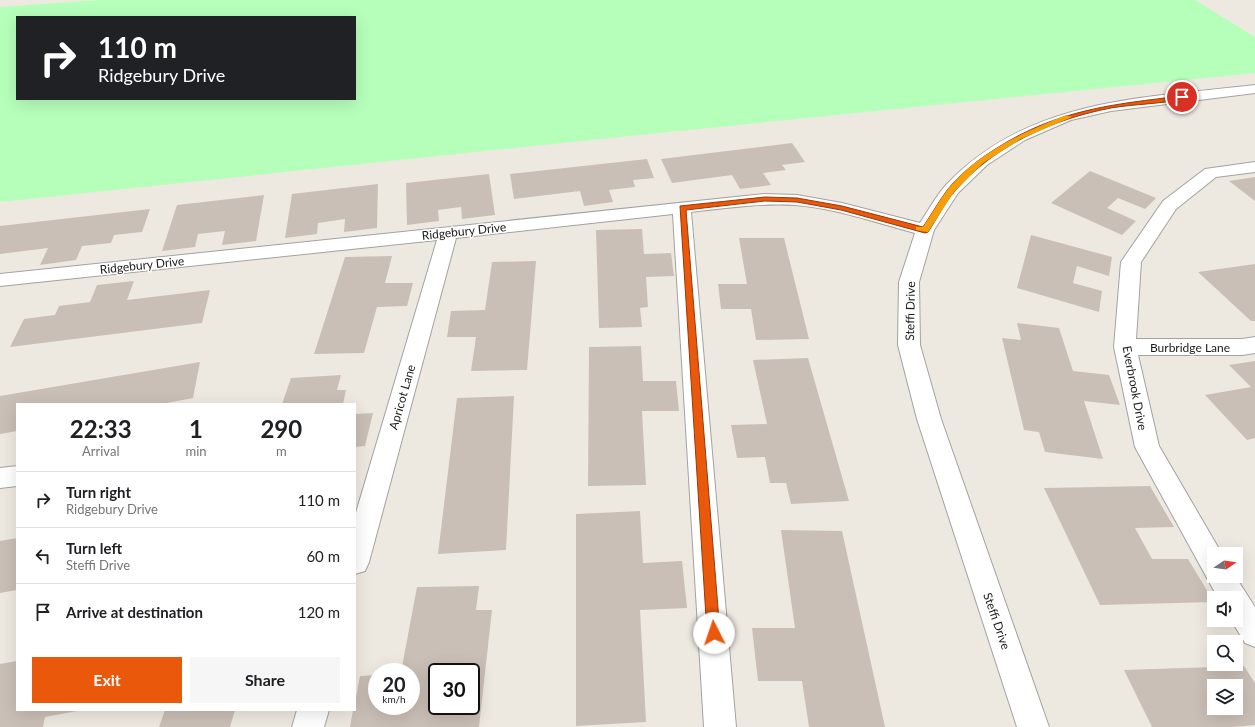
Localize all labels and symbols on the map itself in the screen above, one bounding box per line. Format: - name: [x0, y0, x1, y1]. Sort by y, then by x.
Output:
- pin: [1165, 80, 1199, 114]
- street label: Ridgebury Drive: [421, 219, 507, 243]
- street label: Ridgebury Drive: [99, 253, 185, 277]
- street label: Steffi Drive: [902, 281, 918, 341]
- street label: Burbridge Lane: [1150, 340, 1230, 355]
- street label: Everbrook Drive: [1119, 345, 1151, 431]
- street label: Apricot Lane: [386, 363, 418, 431]
- north arrow: [1207, 547, 1243, 583]
- street label: Steffi Drive: [980, 591, 1014, 651]
- position arrow: [693, 612, 735, 654]
- speed limit sign: 30: [428, 663, 480, 715]

